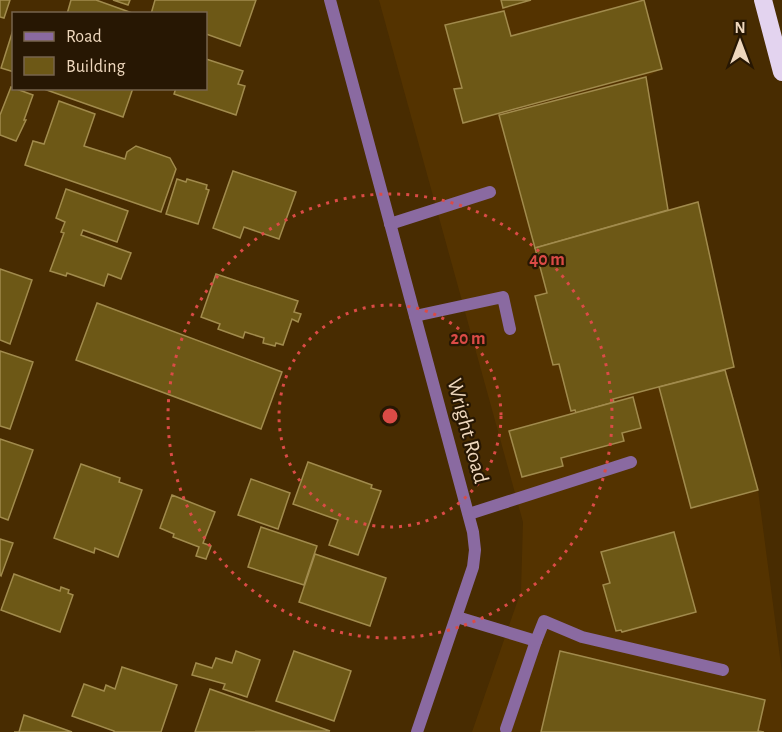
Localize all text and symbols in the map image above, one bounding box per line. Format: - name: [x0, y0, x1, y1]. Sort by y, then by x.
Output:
- legend: [12, 12, 207, 90]
- north arrow: [710, 12, 770, 72]
- text: N: [734, 20, 746, 36]
- text: Road: [66, 28, 102, 46]
- text: Building: [66, 58, 126, 76]
- text: 40 m: [529, 251, 565, 269]
- text: 20 m: [450, 330, 486, 348]
- street label: Wright Road: [443, 376, 493, 486]
- centre of rings: [380, 406, 400, 426]

